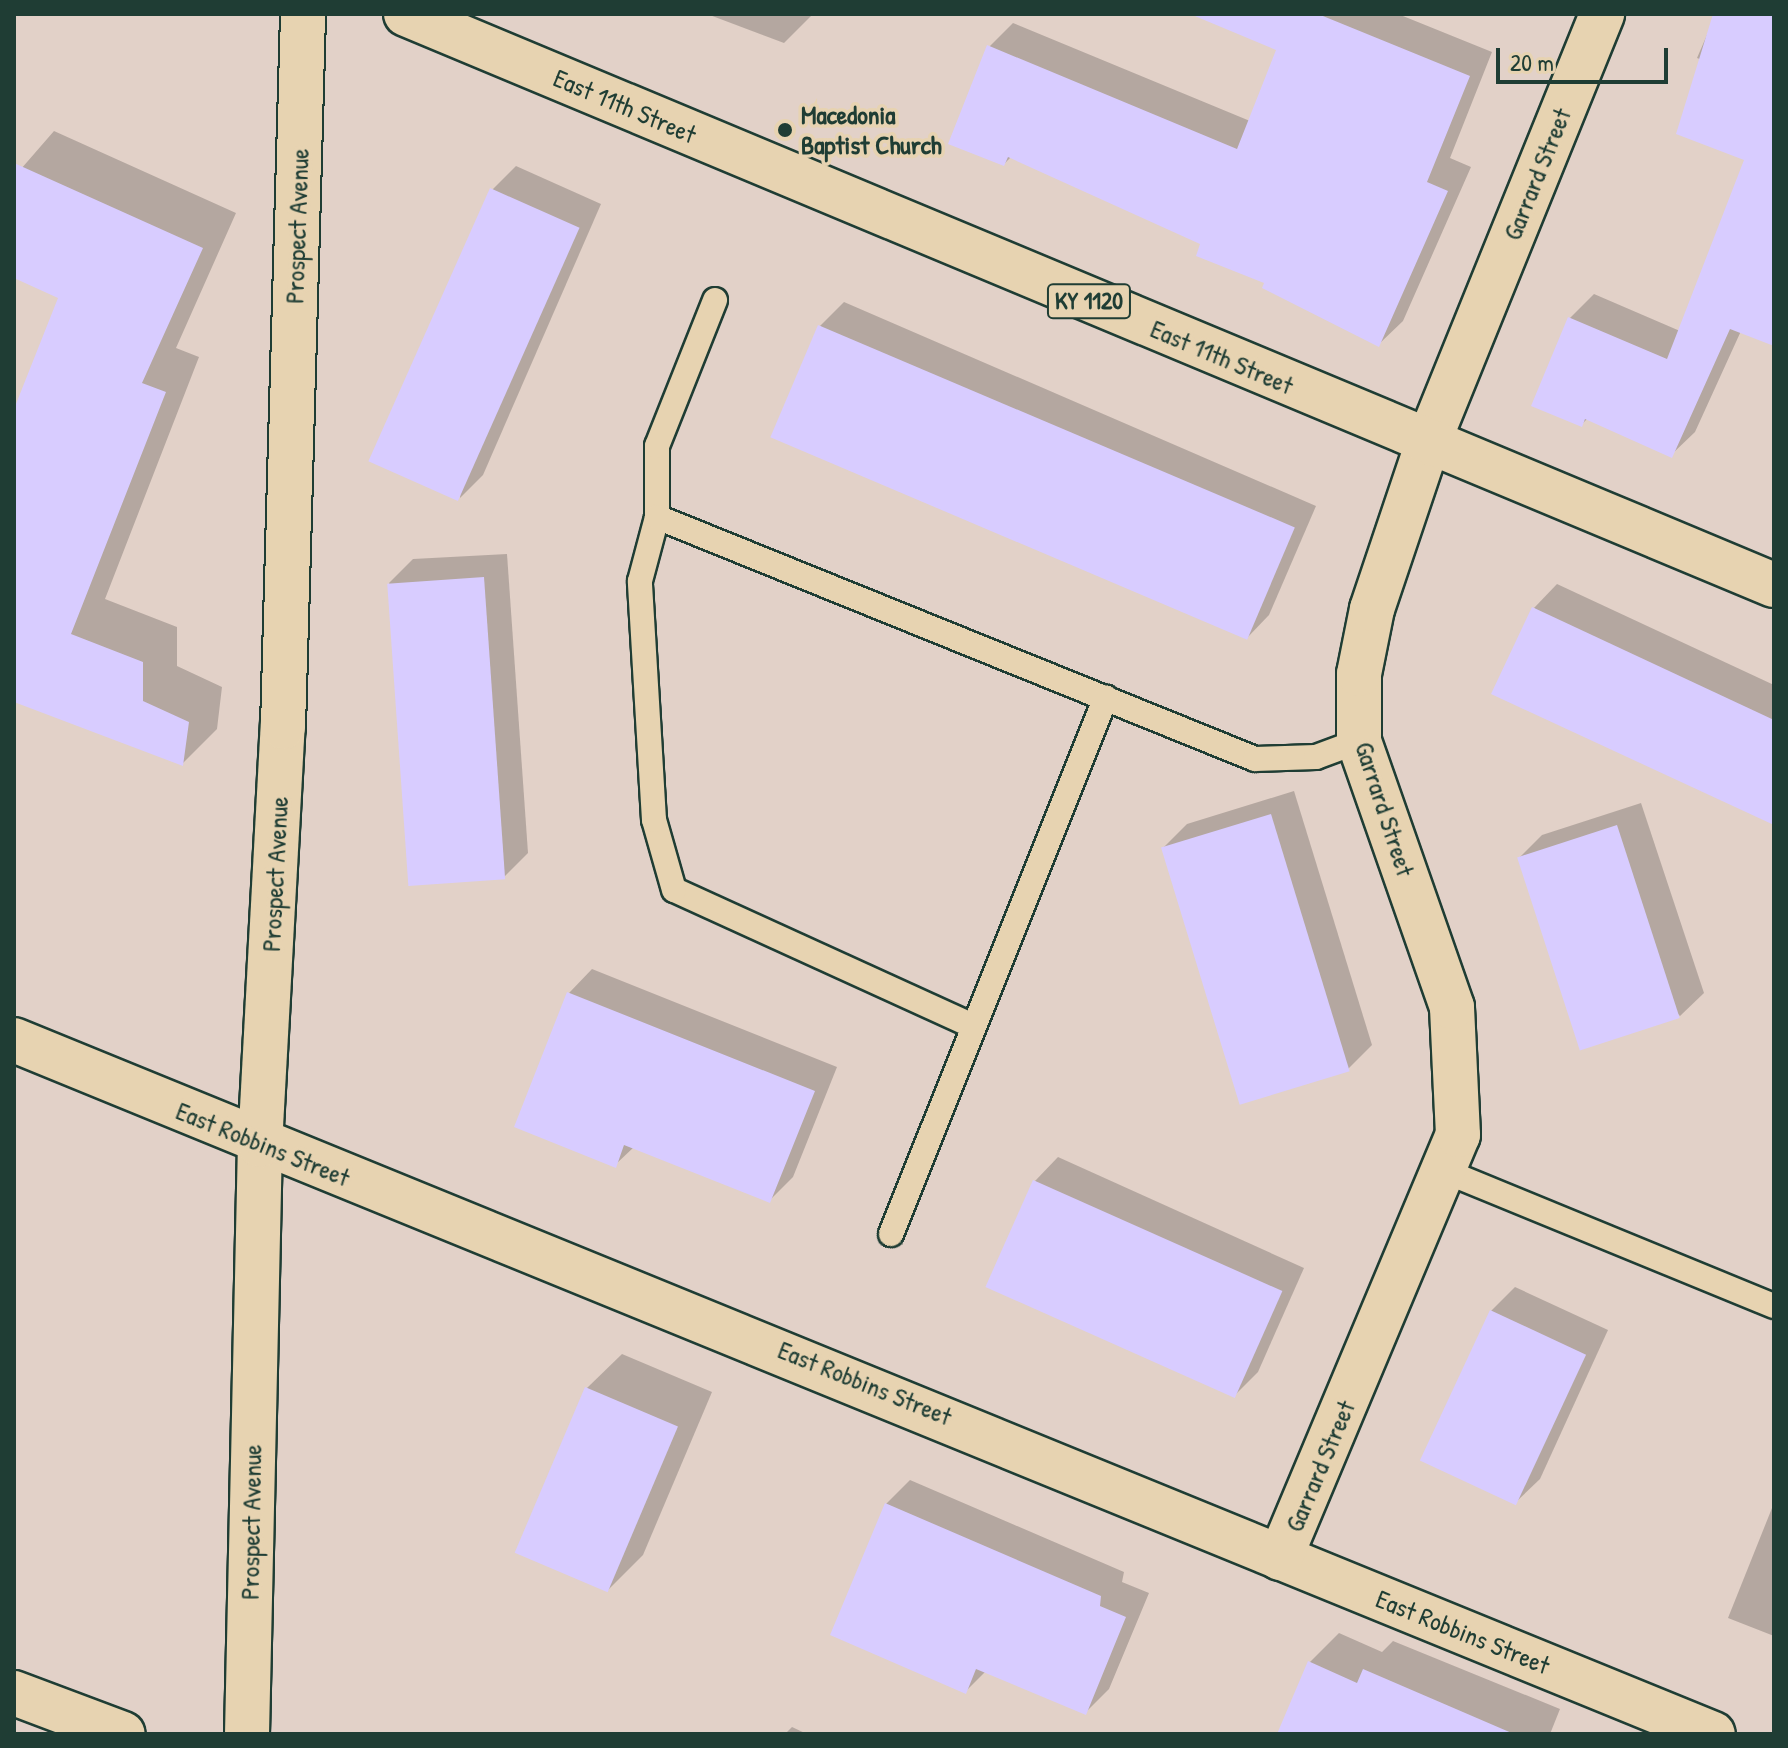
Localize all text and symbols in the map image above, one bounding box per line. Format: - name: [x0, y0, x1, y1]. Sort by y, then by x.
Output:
- scale bar: [1500, 32, 1672, 82]
- text: 20 m: [1510, 46, 1554, 78]
- street label: East 11th Street: [549, 62, 701, 150]
- place label: Macedonia Baptist Church: [801, 99, 942, 160]
- street label: Garrard Street: [1496, 103, 1578, 245]
- marker: Macedonia Baptist Church: [776, 121, 794, 139]
- street label: Prospect Avenue: [279, 148, 315, 304]
- road number: KY 1120: [1045, 281, 1133, 321]
- street label: East 11th Street: [1146, 313, 1298, 401]
- street label: Garrard Street: [1349, 738, 1421, 880]
- street label: Prospect Avenue: [255, 796, 295, 952]
- street label: East Robbins Street: [172, 1095, 354, 1193]
- street label: East Robbins Street: [774, 1334, 956, 1432]
- street label: Garrard Street: [1278, 1396, 1362, 1536]
- street label: Prospect Avenue: [234, 1444, 268, 1600]
- street label: East Robbins Street: [1372, 1583, 1554, 1681]

